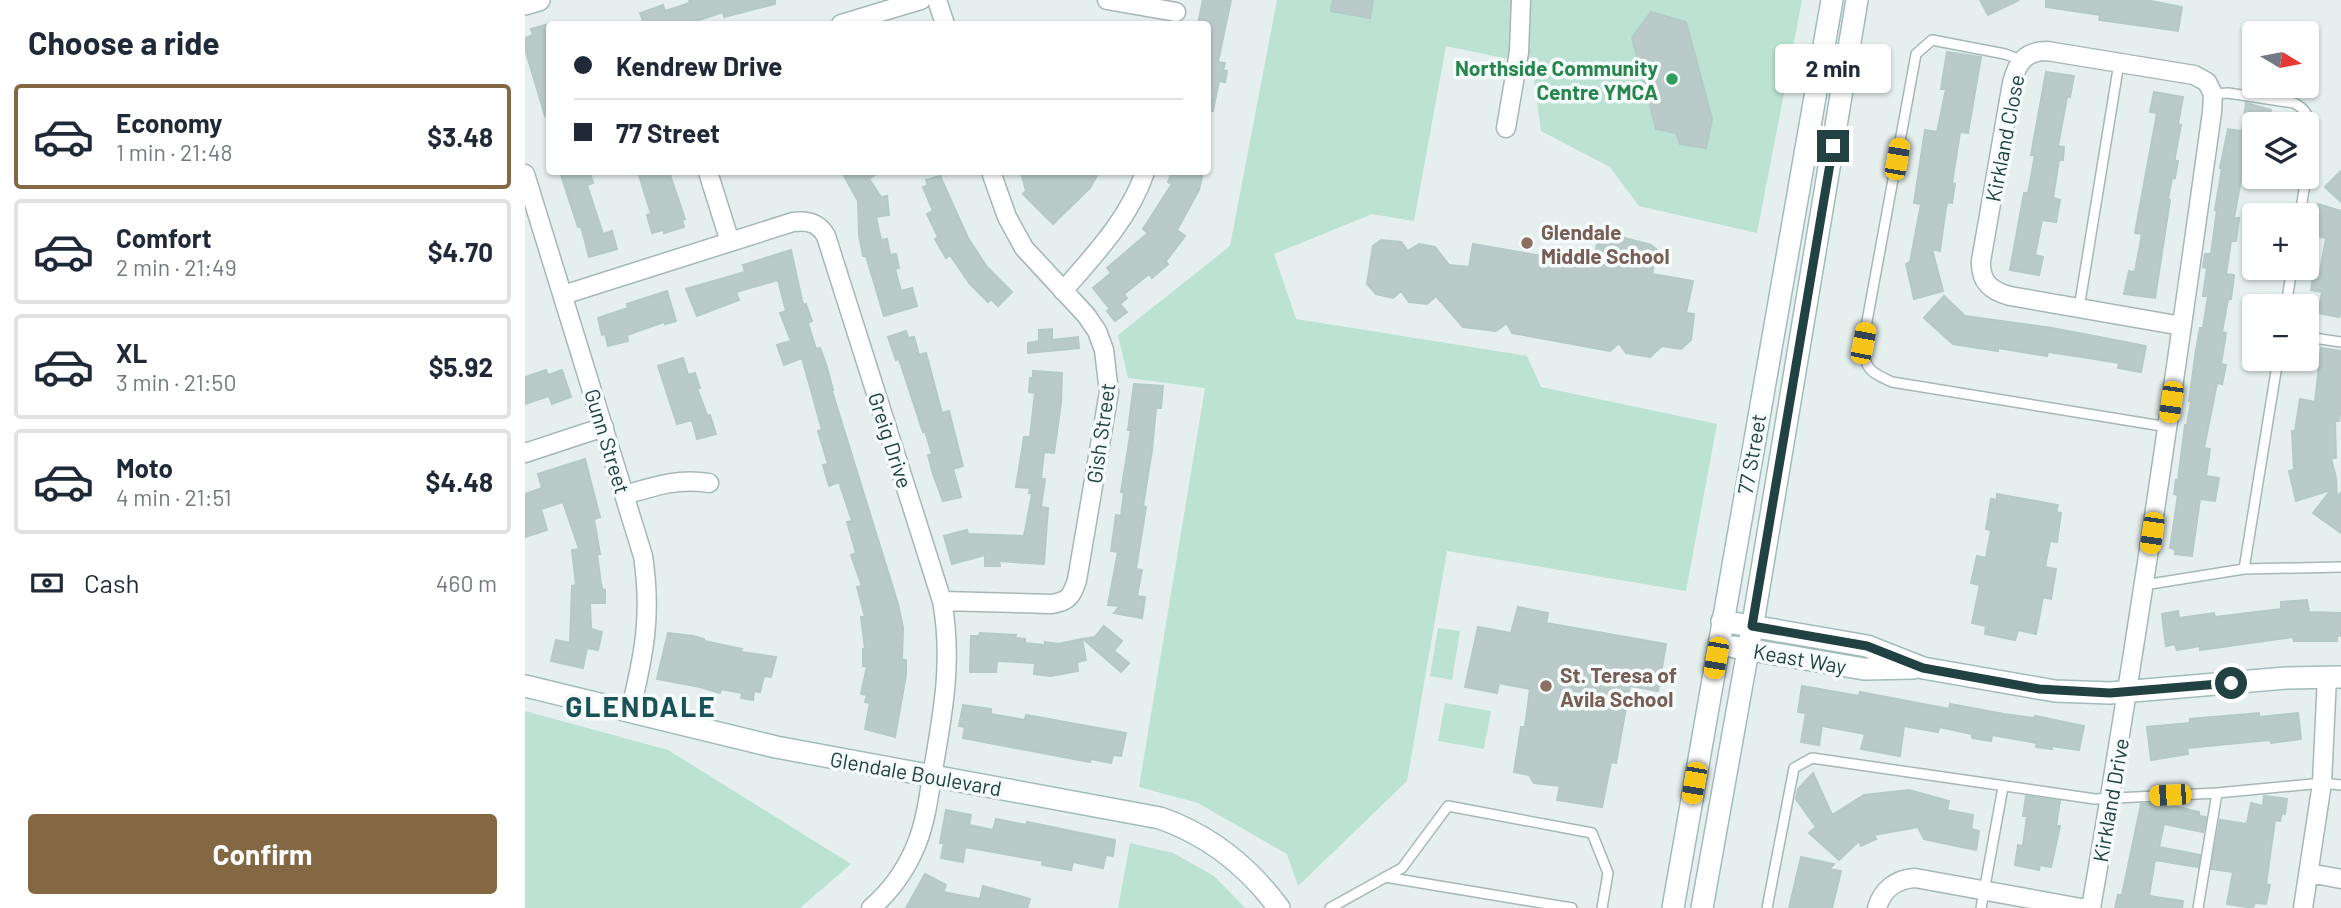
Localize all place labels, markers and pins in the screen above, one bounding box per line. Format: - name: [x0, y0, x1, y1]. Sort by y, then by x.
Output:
- place label: Northside Community Centre YMCA: [1455, 55, 1658, 104]
- marker: Northside Community Centre YMCA: [1664, 71, 1680, 87]
- place label: Glendale Middle School: [1541, 219, 1670, 268]
- marker: Glendale Middle School: [1519, 235, 1535, 251]
- place label: St. Teresa of Avila School: [1560, 662, 1677, 711]
- marker: St. Teresa of Avila School: [1538, 678, 1554, 694]

